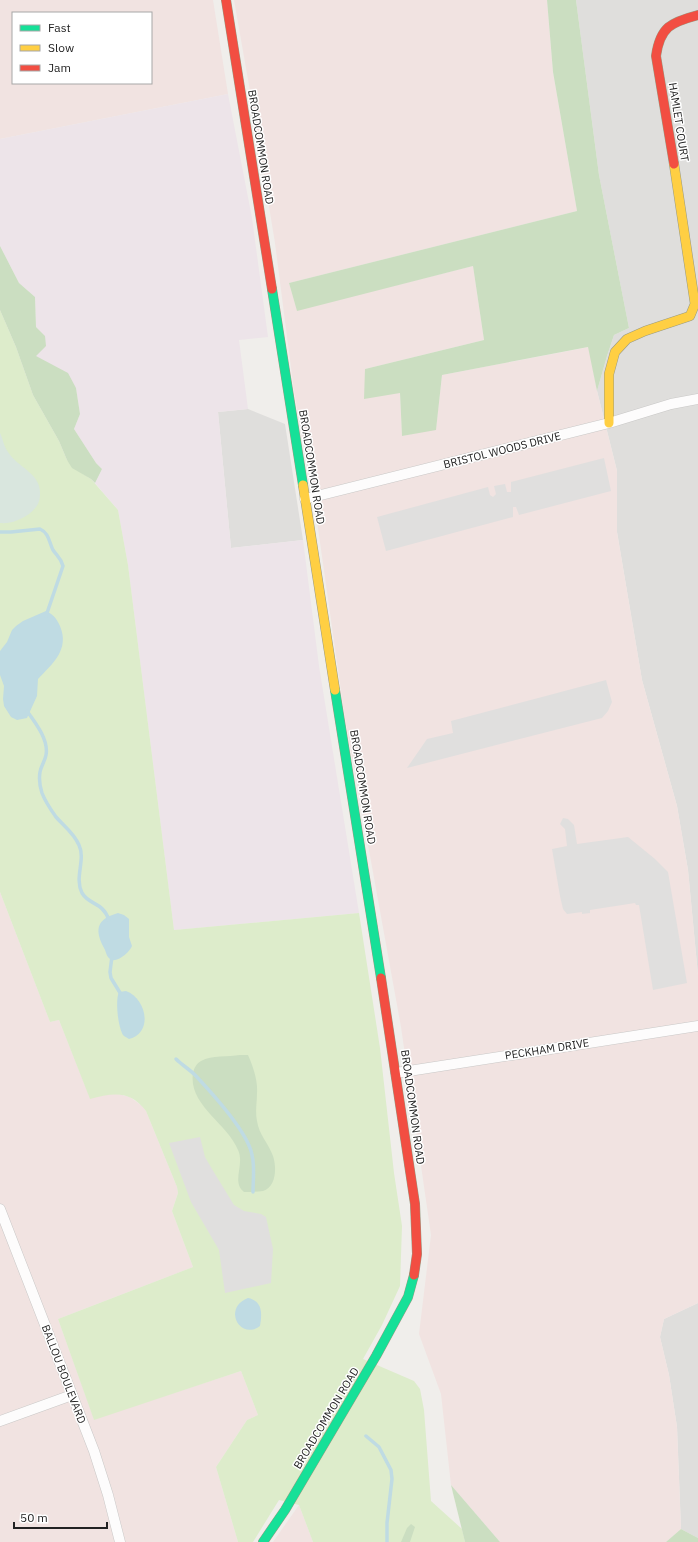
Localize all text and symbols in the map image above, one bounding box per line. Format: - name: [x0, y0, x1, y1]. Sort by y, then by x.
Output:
- legend: [12, 12, 152, 84]
- text: Fast: [48, 20, 71, 35]
- text: Slow: [48, 40, 74, 55]
- text: Jam: [48, 60, 71, 75]
- street label: HAMLET COURT: [666, 82, 692, 163]
- street label: BROADCOMMON ROAD: [245, 89, 277, 205]
- street label: BROADCOMMON ROAD: [296, 409, 328, 525]
- street label: BRISTOL WOODS DRIVE: [442, 429, 562, 471]
- street label: BROADCOMMON ROAD: [347, 729, 379, 845]
- street label: PECKHAM DRIVE: [504, 1035, 590, 1063]
- street label: BROADCOMMON ROAD: [398, 1049, 428, 1165]
- street label: BALLOU BOULEVARD: [39, 1323, 89, 1425]
- street label: BROADCOMMON ROAD: [290, 1365, 362, 1471]
- scale bar: [14, 1504, 107, 1530]
- text: 50 m: [20, 1510, 48, 1525]

